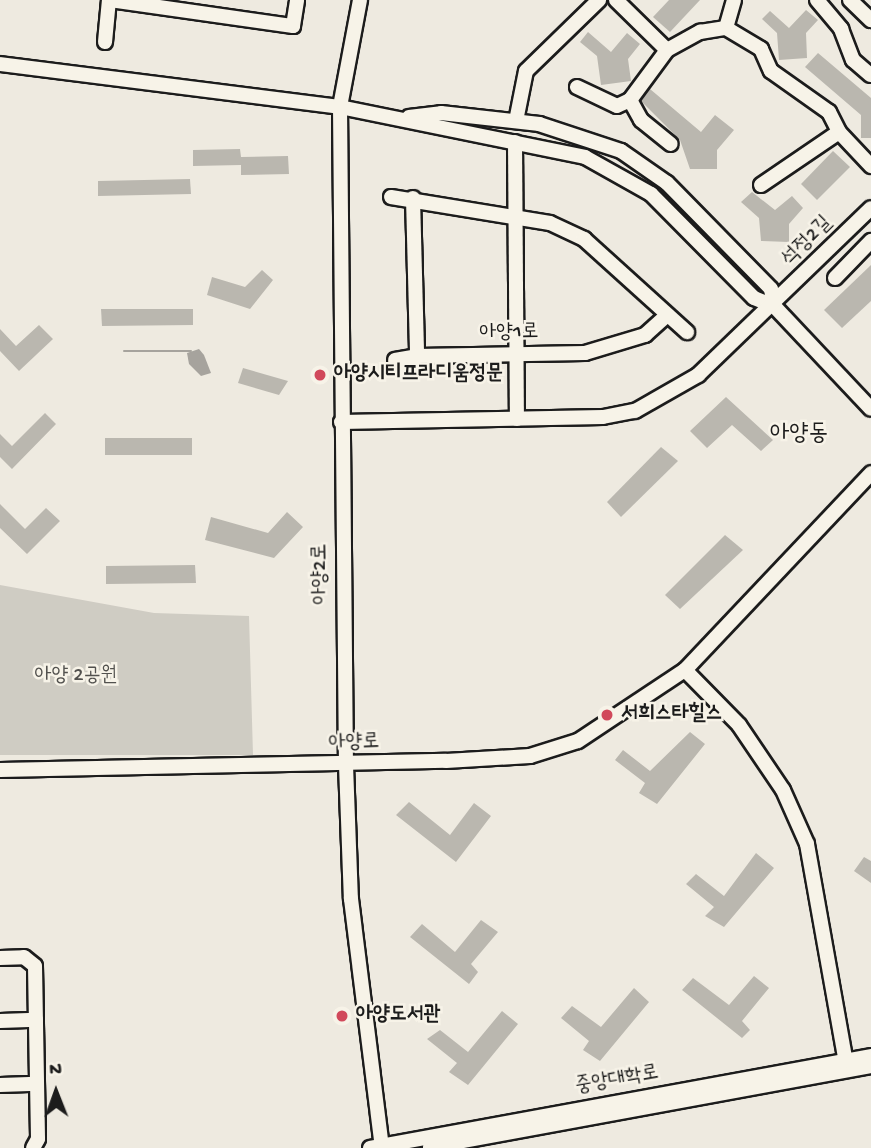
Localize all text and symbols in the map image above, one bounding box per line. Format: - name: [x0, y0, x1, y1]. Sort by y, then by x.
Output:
- street label: 석정2길: [778, 212, 838, 272]
- street label: 아양1로: [479, 321, 539, 347]
- place label: 아양시티프라디움정문: [334, 362, 503, 388]
- marker: 아양시티프라디움정문: [312, 367, 328, 383]
- district label: 아양동: [770, 421, 828, 449]
- street label: 아양2로: [309, 543, 335, 605]
- park label: 아양 2공원: [35, 664, 117, 690]
- place label: 서희스타힐스: [621, 702, 722, 728]
- marker: 서희스타힐스: [599, 707, 615, 723]
- street label: 아양로: [328, 731, 380, 757]
- place label: 아양도서관: [356, 1003, 440, 1029]
- marker: 아양도서관: [334, 1008, 350, 1024]
- north arrow: [21, 1057, 91, 1127]
- text: N: [49, 1059, 62, 1082]
- street label: 중앙대학로: [573, 1061, 661, 1101]

